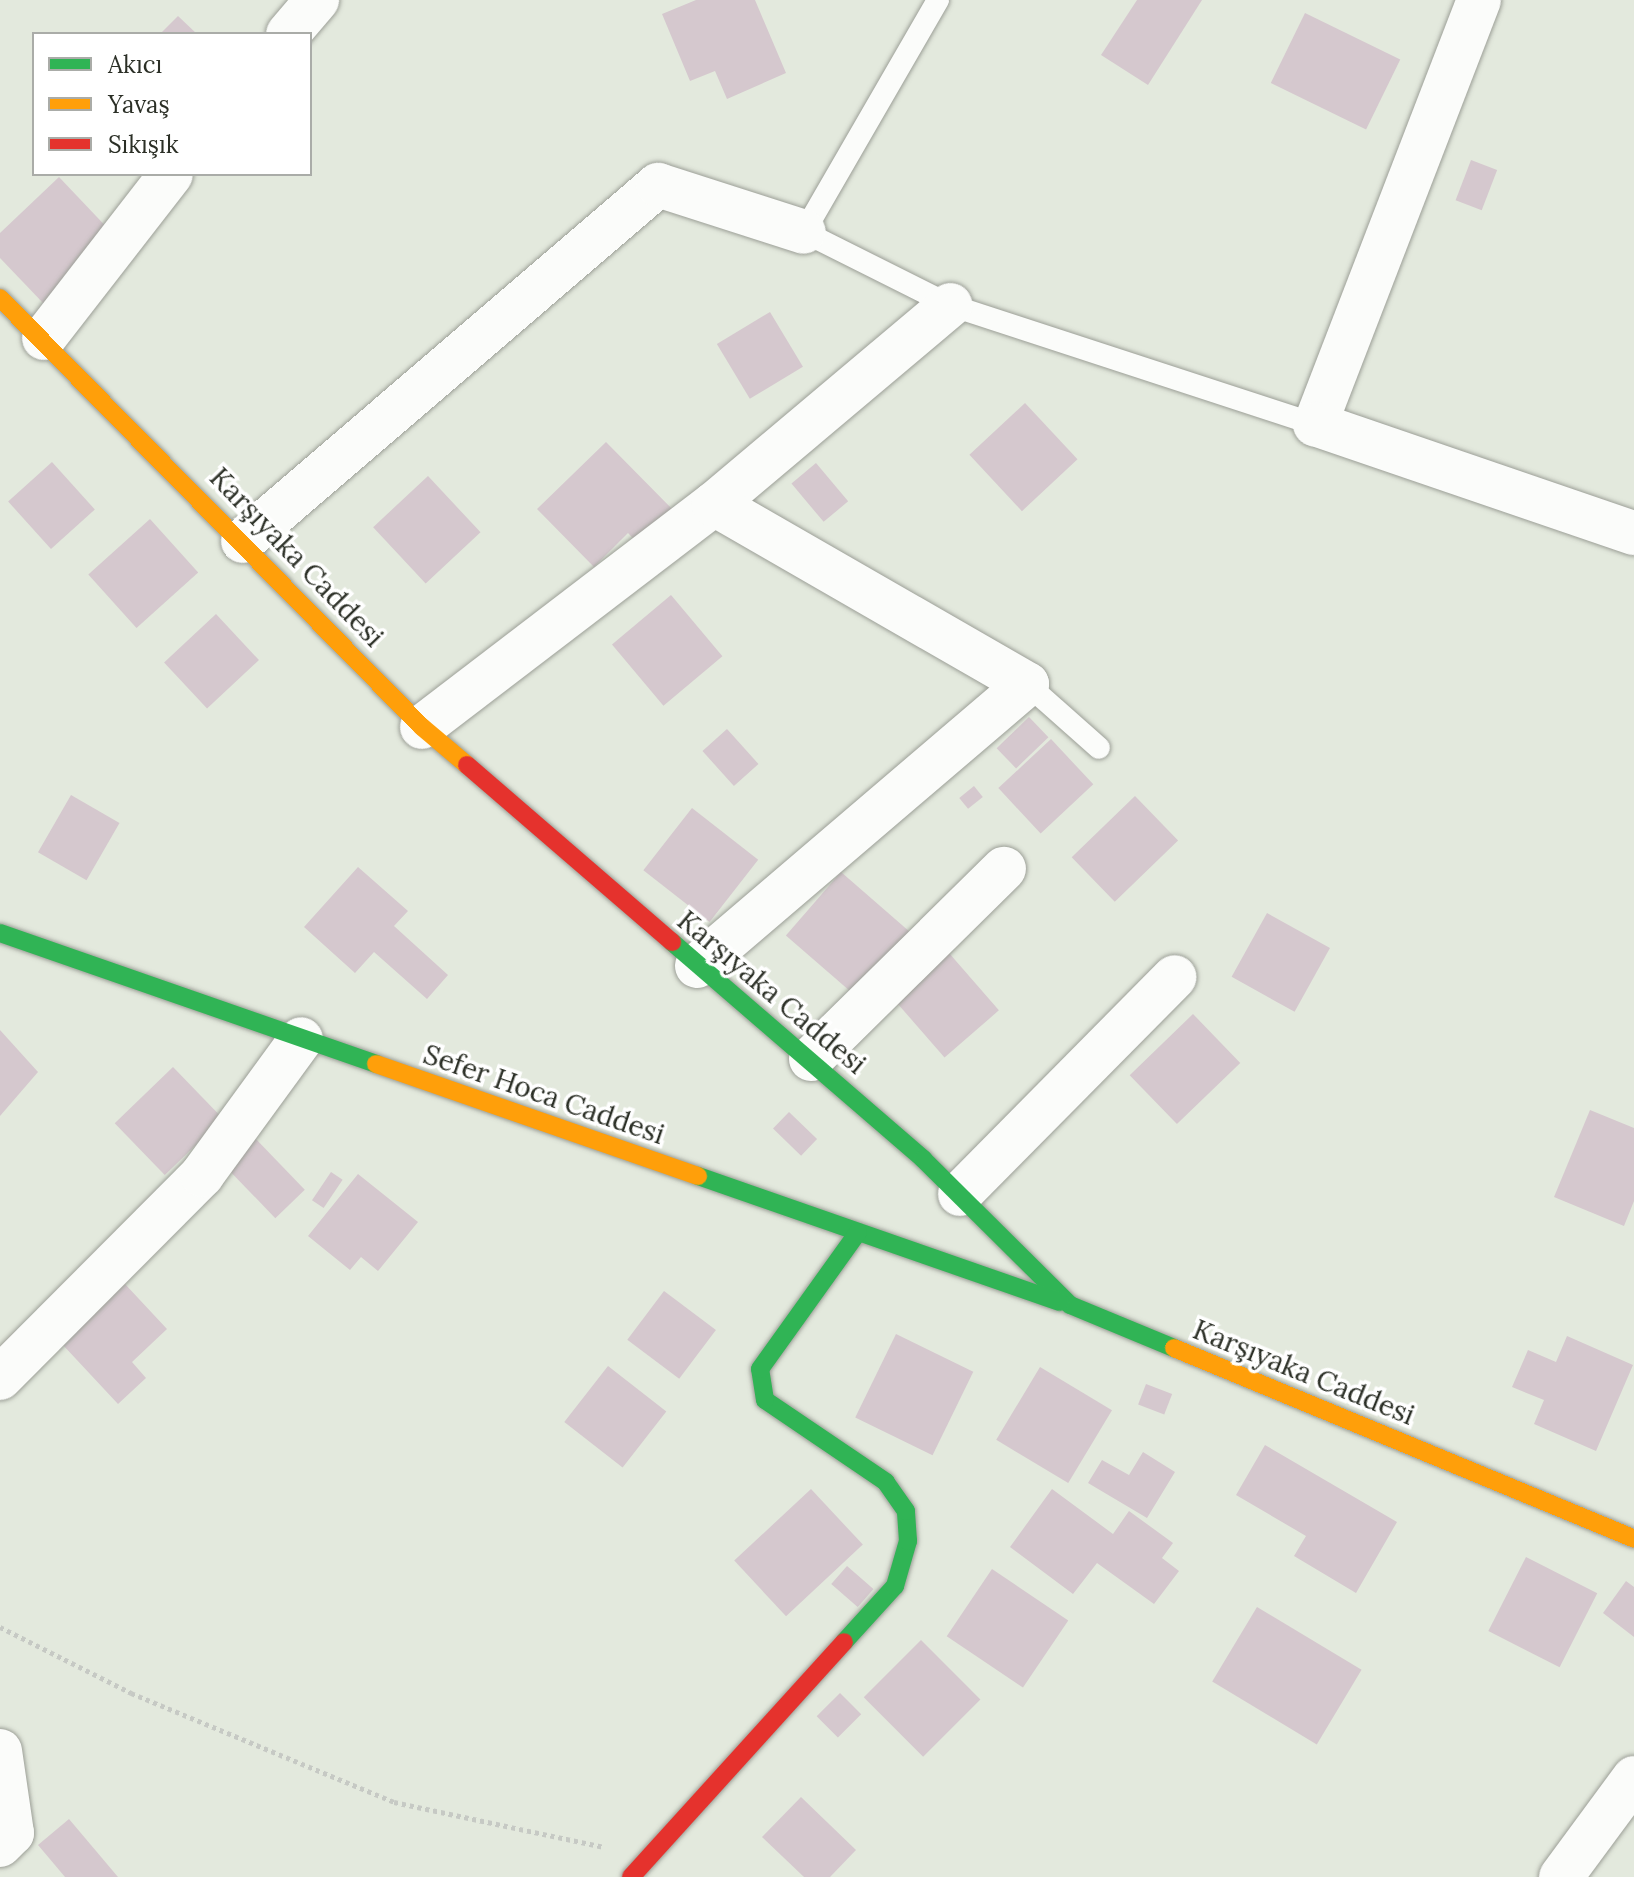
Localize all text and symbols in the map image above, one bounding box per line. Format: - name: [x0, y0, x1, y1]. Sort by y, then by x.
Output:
- legend: [32, 32, 312, 176]
- text: Akıcı: [108, 49, 162, 80]
- text: Yavaş: [108, 89, 170, 120]
- text: Sıkışık: [108, 129, 179, 160]
- street label: Karşıyaka Caddesi: [203, 460, 391, 654]
- street label: Karşıyaka Caddesi: [671, 903, 873, 1081]
- street label: Sefer Hoca Caddesi: [419, 1037, 669, 1151]
- street label: Karşıyaka Caddesi: [1188, 1312, 1420, 1432]

